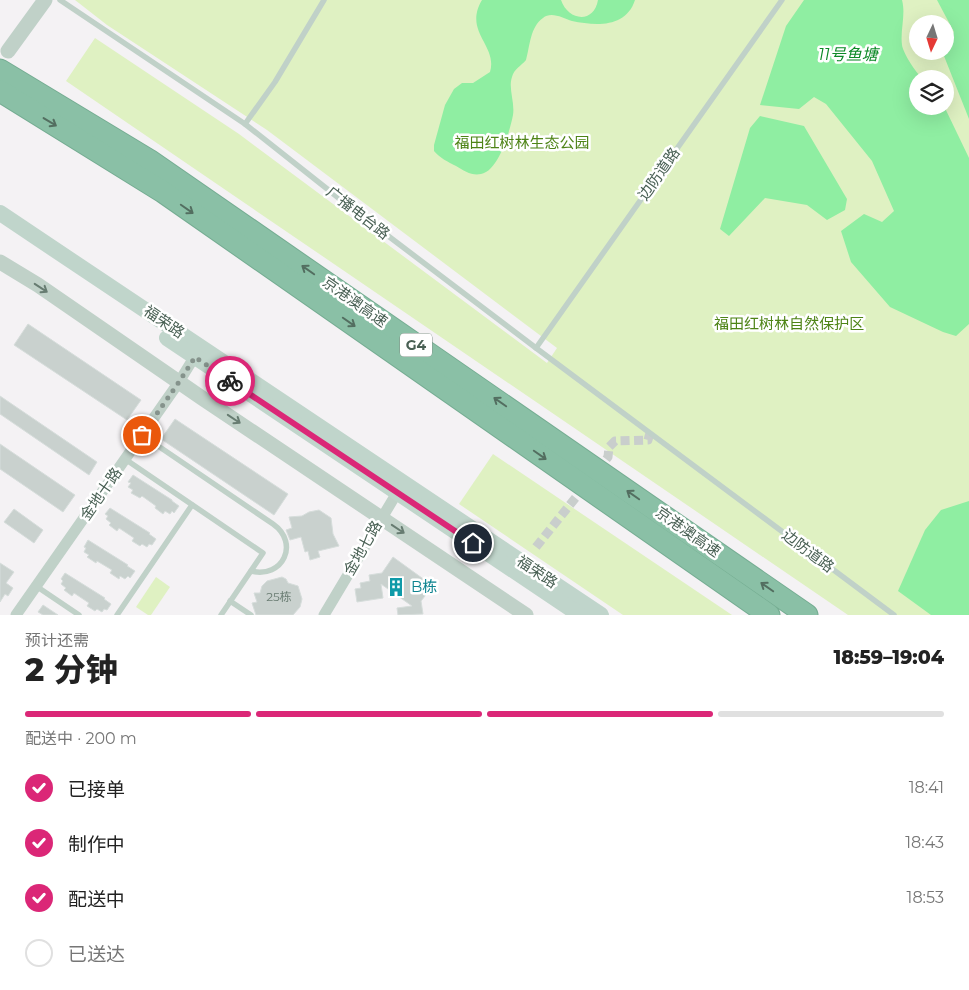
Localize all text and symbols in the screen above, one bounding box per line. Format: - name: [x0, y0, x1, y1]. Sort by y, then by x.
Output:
- north arrow: [909, 15, 954, 60]
- map controls: [909, 15, 954, 115]
- water label: 11号鱼塘: [818, 45, 881, 64]
- button: layers: [909, 70, 954, 115]
- one-way arrow: [43, 117, 57, 127]
- park label: 福田红树林生态公园: [454, 133, 590, 152]
- street label: 边防道路: [634, 144, 684, 204]
- street label: 广播电台路: [323, 182, 394, 243]
- one-way arrow: [180, 204, 194, 214]
- one-way arrow: [302, 265, 316, 275]
- street label: 京港澳高速: [319, 272, 391, 331]
- one-way arrow: [34, 283, 48, 293]
- street label: 福荣路: [140, 301, 188, 342]
- park label: 福田红树林自然保护区: [714, 314, 864, 333]
- one-way arrow: [342, 317, 356, 327]
- road number: G4: [400, 334, 432, 356]
- courier: [205, 356, 255, 406]
- icon: bike: [216, 367, 244, 395]
- one-way arrow: [493, 397, 507, 407]
- pin: [121, 414, 163, 456]
- one-way arrow: [227, 414, 241, 424]
- icon: bag: [128, 421, 156, 449]
- one-way arrow: [533, 450, 547, 460]
- street label: 金地十路: [76, 464, 126, 524]
- one-way arrow: [626, 490, 640, 500]
- street label: 京港澳高速: [652, 502, 724, 561]
- street label: 金地七路: [339, 517, 386, 578]
- pin: [452, 522, 494, 564]
- one-way arrow: [391, 524, 405, 534]
- street label: 边防道路: [779, 525, 838, 576]
- icon: home: [459, 529, 487, 557]
- street label: 福荣路: [513, 551, 561, 592]
- building icon: B栋: [385, 576, 407, 598]
- place label: B栋: [411, 577, 437, 596]
- one-way arrow: [760, 582, 774, 592]
- house number: 25栋: [266, 589, 292, 604]
- text: 预计还需: [25, 631, 89, 650]
- text: 18:59–19:04: [834, 646, 944, 669]
- text: 2 分钟: [25, 650, 117, 689]
- text: 配送中 · 200 m: [25, 729, 137, 748]
- icon: check: [25, 774, 53, 802]
- text: 已接单: [68, 778, 125, 801]
- text: 18:41: [909, 778, 944, 797]
- icon: check: [25, 829, 53, 857]
- text: 制作中: [68, 833, 125, 856]
- text: 18:43: [905, 833, 944, 852]
- icon: check: [25, 884, 53, 912]
- text: 配送中: [68, 888, 125, 911]
- text: 18:53: [907, 888, 944, 907]
- text: 已送达: [68, 943, 125, 966]

